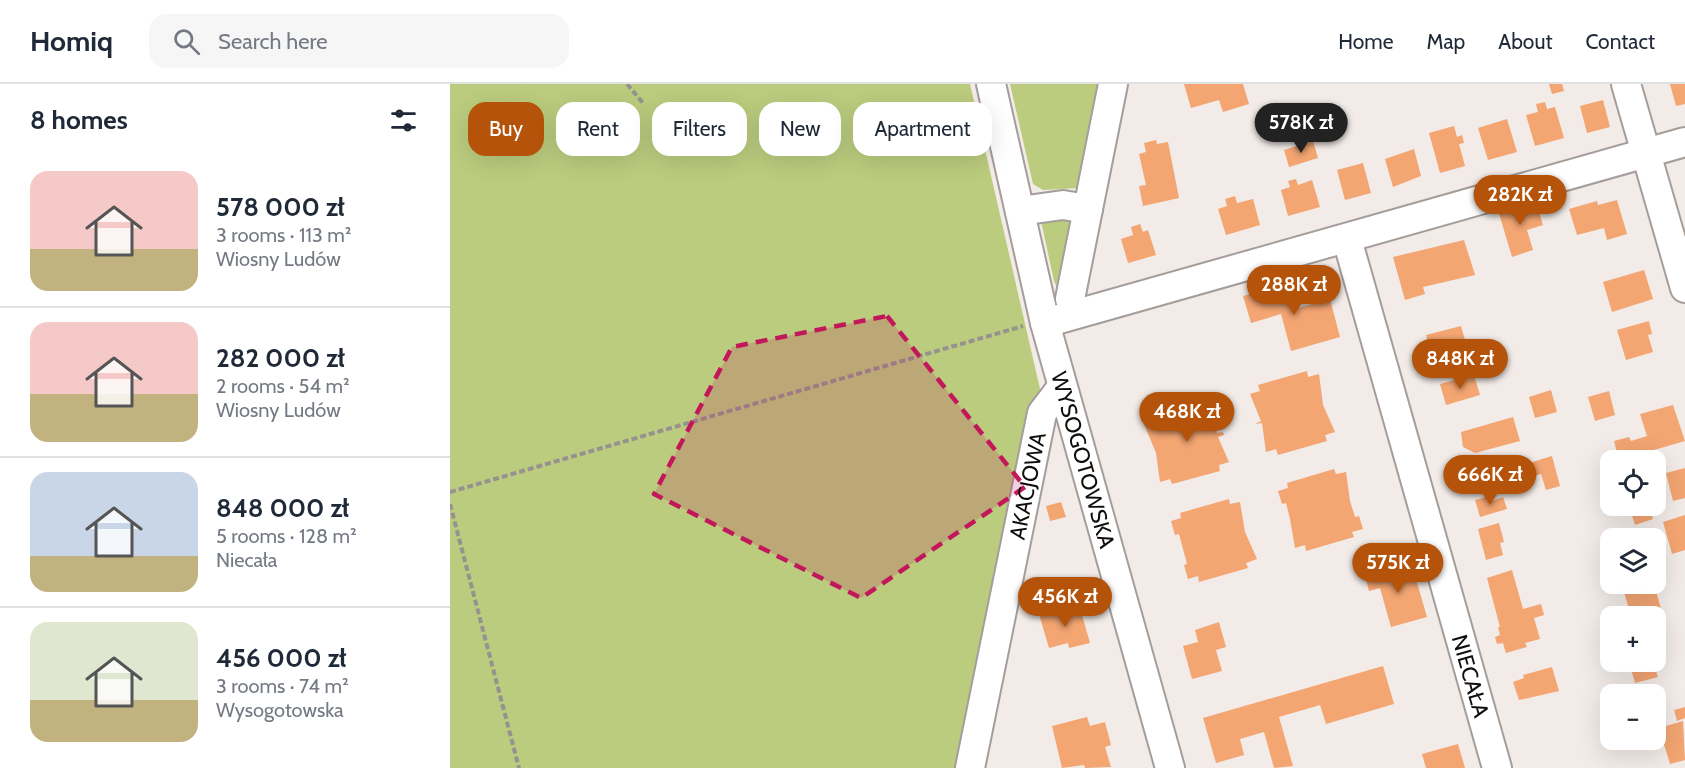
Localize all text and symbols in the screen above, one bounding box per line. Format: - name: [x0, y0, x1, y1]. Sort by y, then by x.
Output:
- search box: [149, 14, 569, 68]
- text: Homiq: [30, 24, 113, 58]
- icon: search: [170, 25, 203, 58]
- text: Search here: [218, 28, 327, 55]
- text: Home: [1338, 29, 1394, 54]
- text: Map: [1427, 29, 1465, 54]
- text: About: [1498, 29, 1552, 54]
- text: Contact: [1585, 29, 1655, 54]
- chip: Buy: [468, 102, 544, 156]
- chip: Rent: [556, 102, 640, 156]
- chip: Filters: [652, 102, 747, 156]
- chip: New: [759, 102, 841, 156]
- chip: Apartment: [853, 102, 992, 156]
- pin: 578K zł: [1246, 103, 1356, 154]
- text: 8 homes: [30, 104, 128, 136]
- icon: filters: [387, 104, 420, 137]
- text: 578K zł: [1269, 110, 1333, 134]
- pin: 282K zł: [1465, 175, 1575, 226]
- text: 282K zł: [1488, 182, 1552, 206]
- text: 578 000 zł: [216, 191, 345, 223]
- icon: home: [78, 195, 150, 267]
- text: 3 rooms · 113 m²: [216, 223, 352, 247]
- text: Wiosny Ludów: [216, 247, 341, 271]
- pin: 288K zł: [1239, 265, 1349, 316]
- text: 288K zł: [1261, 272, 1327, 296]
- pin: 848K zł: [1405, 339, 1515, 390]
- text: 282 000 zł: [216, 342, 345, 374]
- icon: home: [78, 346, 150, 418]
- text: 848K zł: [1426, 346, 1494, 370]
- street label: WYSOGOTOWSKA: [1045, 369, 1121, 551]
- text: 2 rooms · 54 m²: [216, 374, 350, 398]
- pin: 468K zł: [1132, 392, 1242, 443]
- text: Wiosny Ludów: [216, 398, 341, 422]
- text: 468K zł: [1153, 399, 1221, 423]
- street label: AKACJOWA: [1004, 429, 1052, 542]
- map controls: [1600, 450, 1666, 750]
- button: locate: [1600, 450, 1666, 516]
- pin: 666K zł: [1435, 455, 1545, 506]
- text: 666K zł: [1457, 462, 1523, 486]
- text: 848 000 zł: [216, 492, 349, 524]
- icon: home: [78, 496, 150, 568]
- text: 5 rooms · 128 m²: [216, 524, 357, 548]
- button: layers: [1600, 528, 1666, 594]
- pin: 575K zł: [1343, 543, 1453, 594]
- text: Niecała: [216, 548, 277, 572]
- text: 575K zł: [1366, 550, 1430, 574]
- pin: 456K zł: [1010, 577, 1120, 628]
- text: 456K zł: [1032, 584, 1098, 608]
- button: +: [1600, 606, 1666, 672]
- street label: NIECAŁA: [1446, 631, 1495, 721]
- text: 456 000 zł: [216, 642, 346, 674]
- icon: home: [78, 646, 150, 718]
- text: 3 rooms · 74 m²: [216, 674, 349, 698]
- button: −: [1600, 684, 1666, 750]
- text: Wysogotowska: [216, 698, 344, 722]

